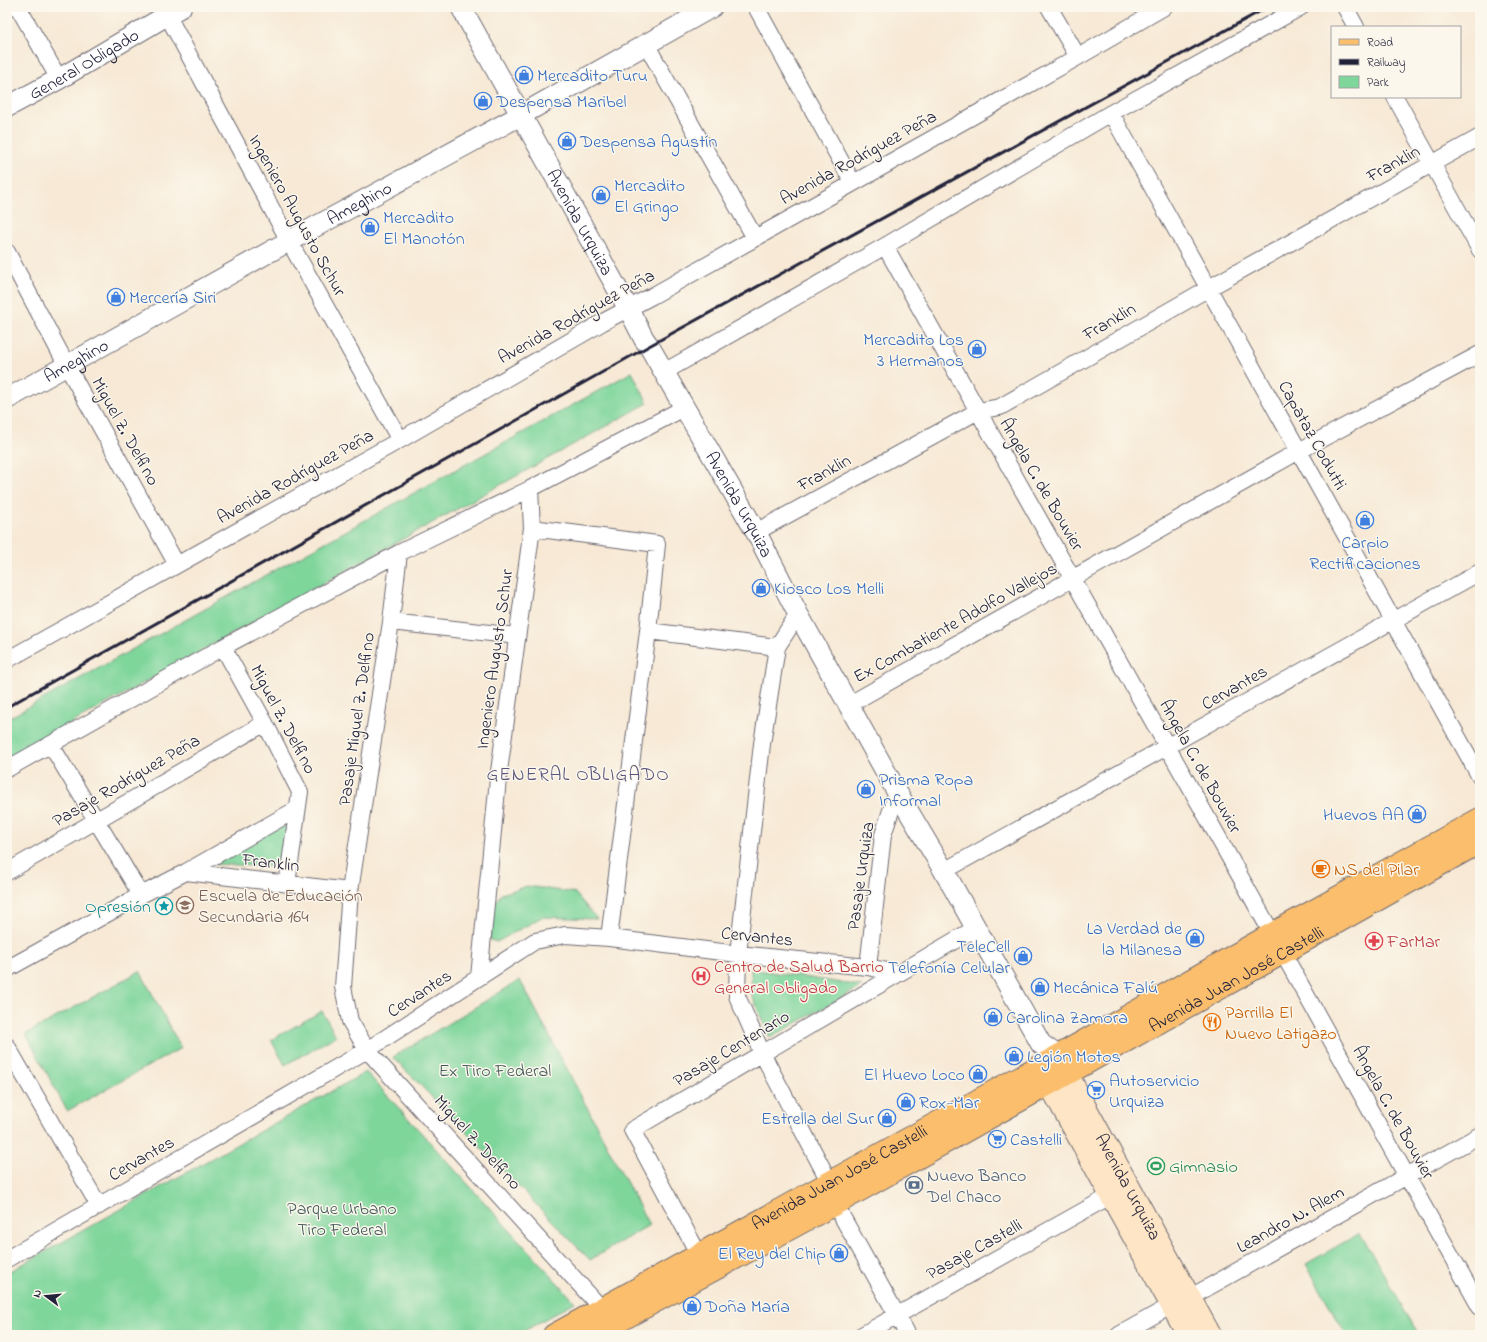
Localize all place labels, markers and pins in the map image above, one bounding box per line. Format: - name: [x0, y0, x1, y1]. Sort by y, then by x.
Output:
- place label: Mercadito Turu: [537, 64, 648, 90]
- shop icon: Mercadito Turu: [514, 65, 534, 85]
- place label: Despensa Maribel: [495, 90, 627, 116]
- shop icon: Despensa Maribel: [473, 91, 493, 111]
- place label: Despensa Agustín: [579, 130, 717, 157]
- shop icon: Despensa Agustín: [557, 131, 577, 151]
- place label: Mercadito El Gringo: [614, 174, 685, 222]
- shop icon: Mercadito El Gringo: [591, 185, 611, 205]
- place label: Mercadito El Manotón: [383, 206, 465, 253]
- shop icon: Mercadito El Manotón: [360, 217, 380, 237]
- place label: Mercería Siri: [129, 286, 216, 312]
- shop icon: Mercería Siri: [106, 287, 126, 307]
- place label: Mercadito Los 3 Hermanos: [863, 328, 964, 375]
- shop icon: Mercadito Los 3 Hermanos: [967, 339, 987, 359]
- shop icon: Carpio Rectificaciones: [1355, 510, 1375, 530]
- place label: Carpio Rectificaciones: [1309, 531, 1421, 578]
- place label: Kiosco Los Melli: [774, 577, 884, 603]
- shop icon: Kiosco Los Melli: [751, 578, 771, 598]
- place label: Prisma Ropa Informal: [879, 768, 973, 815]
- shop icon: Prisma Ropa Informal: [856, 779, 876, 799]
- place label: Huevos AA: [1323, 803, 1404, 829]
- shop icon: Huevos AA: [1407, 804, 1427, 824]
- place label: NS del Pilar: [1334, 858, 1419, 884]
- cafe icon: NS del Pilar: [1311, 859, 1331, 879]
- place label: Escuela de Educación Secundaria 164: [198, 884, 363, 931]
- place label: Opresión: [85, 895, 151, 921]
- school or university icon: Escuela de Educación Secundaria 164: [175, 895, 195, 915]
- place icon: Opresión: [154, 896, 174, 916]
- place label: La Verdad de la Milanesa: [1086, 917, 1183, 964]
- shop icon: La Verdad de la Milanesa: [1185, 928, 1205, 948]
- place label: FarMar: [1386, 930, 1441, 956]
- pharmacy icon: FarMar: [1364, 931, 1384, 951]
- place label: TeleCell Telefonía Celular: [888, 935, 1010, 982]
- shop icon: TeleCell Telefonía Celular: [1013, 946, 1033, 966]
- place label: Centro de Salud Barrio General Obligado: [714, 955, 884, 1003]
- hospital icon: Centro de Salud Barrio General Obligado: [691, 966, 711, 986]
- place label: Mecánica Falú: [1053, 976, 1158, 1002]
- shop icon: Mecánica Falú: [1030, 977, 1050, 997]
- place label: Parrilla El Nuevo Latigazo: [1225, 1001, 1337, 1049]
- place label: Carolina Zamora: [1006, 1006, 1128, 1032]
- shop icon: Carolina Zamora: [983, 1007, 1003, 1027]
- restaurant icon: Parrilla El Nuevo Latigazo: [1202, 1012, 1222, 1032]
- place label: Legión Motos: [1027, 1045, 1121, 1072]
- shop icon: Legión Motos: [1004, 1046, 1024, 1066]
- place label: El Huevo Loco: [864, 1063, 965, 1089]
- shop icon: El Huevo Loco: [968, 1064, 988, 1084]
- place label: Autoservicio Urquiza: [1109, 1069, 1199, 1116]
- supermarket icon: Autoservicio Urquiza: [1086, 1080, 1106, 1100]
- place label: Rox-Mar: [919, 1091, 980, 1117]
- shop icon: Rox-Mar: [896, 1092, 916, 1112]
- place label: Estrella del Sur: [761, 1107, 874, 1133]
- shop icon: Estrella del Sur: [877, 1108, 897, 1128]
- place label: Castelli: [1010, 1128, 1062, 1154]
- supermarket icon: Castelli: [987, 1129, 1007, 1149]
- place label: Gimnasio: [1169, 1155, 1238, 1181]
- sports icon: Gimnasio: [1146, 1156, 1166, 1176]
- place label: Nuevo Banco Del Chaco: [926, 1164, 1026, 1211]
- bank icon: Nuevo Banco Del Chaco: [904, 1175, 924, 1195]
- place label: El Rey del Chip: [718, 1242, 826, 1268]
- shop icon: El Rey del Chip: [829, 1243, 849, 1263]
- place label: Doña María: [704, 1295, 790, 1321]
- shop icon: Doña María: [682, 1296, 702, 1316]

